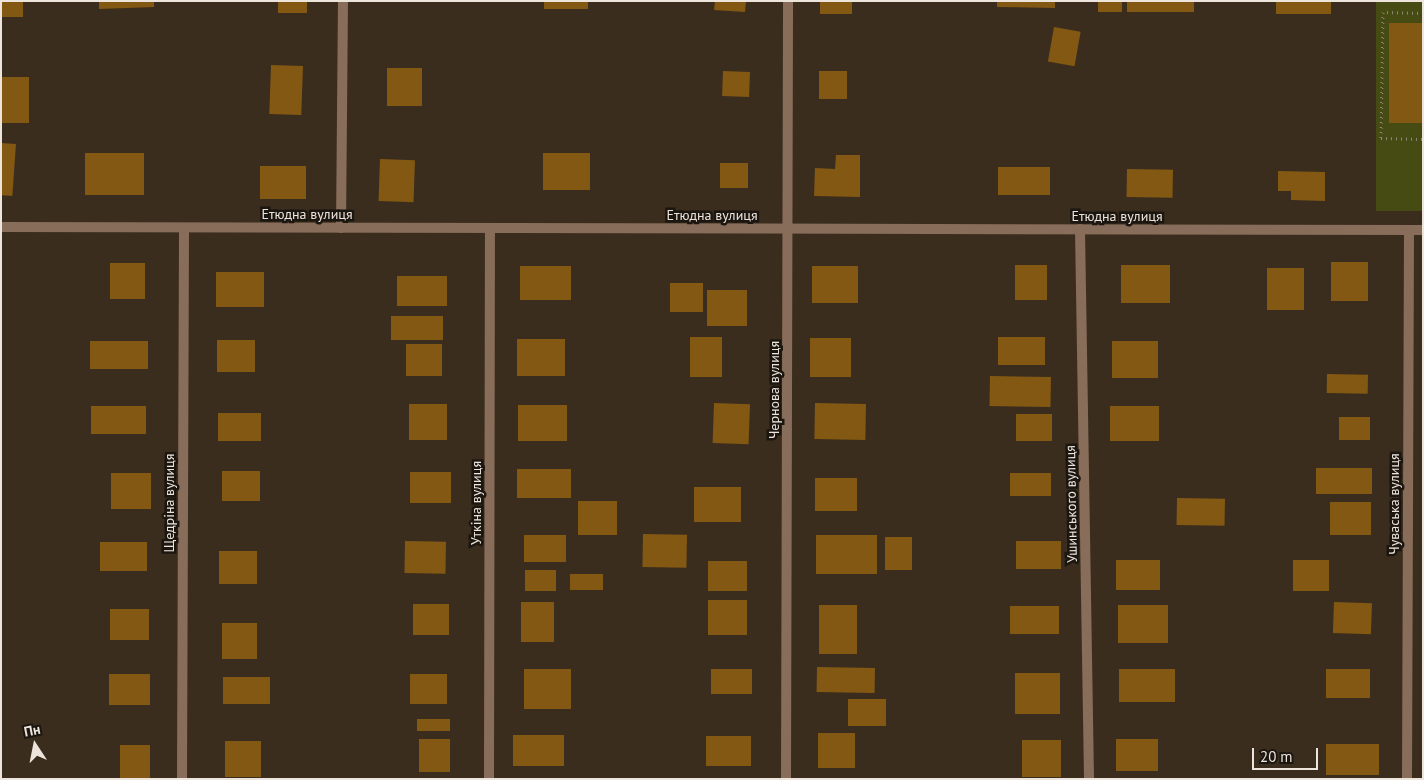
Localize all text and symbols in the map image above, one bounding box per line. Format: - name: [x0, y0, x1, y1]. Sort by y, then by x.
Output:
- street label: Етюдна вулиця: [261, 206, 353, 222]
- street label: Етюдна вулиця: [666, 207, 758, 223]
- street label: Етюдна вулиця: [1071, 208, 1163, 224]
- street label: Чернова вулиця: [766, 341, 782, 439]
- street label: Ушинського вулиця: [1062, 445, 1080, 563]
- street label: Чуваська вулиця: [1386, 453, 1402, 555]
- street label: Щедріна вулиця: [161, 454, 177, 552]
- street label: Уткіна вулиця: [468, 461, 484, 545]
- north arrow: [10, 720, 60, 770]
- text: Пн: [22, 720, 42, 741]
- scale bar: [1254, 738, 1320, 770]
- text: 20 m: [1260, 747, 1293, 766]

